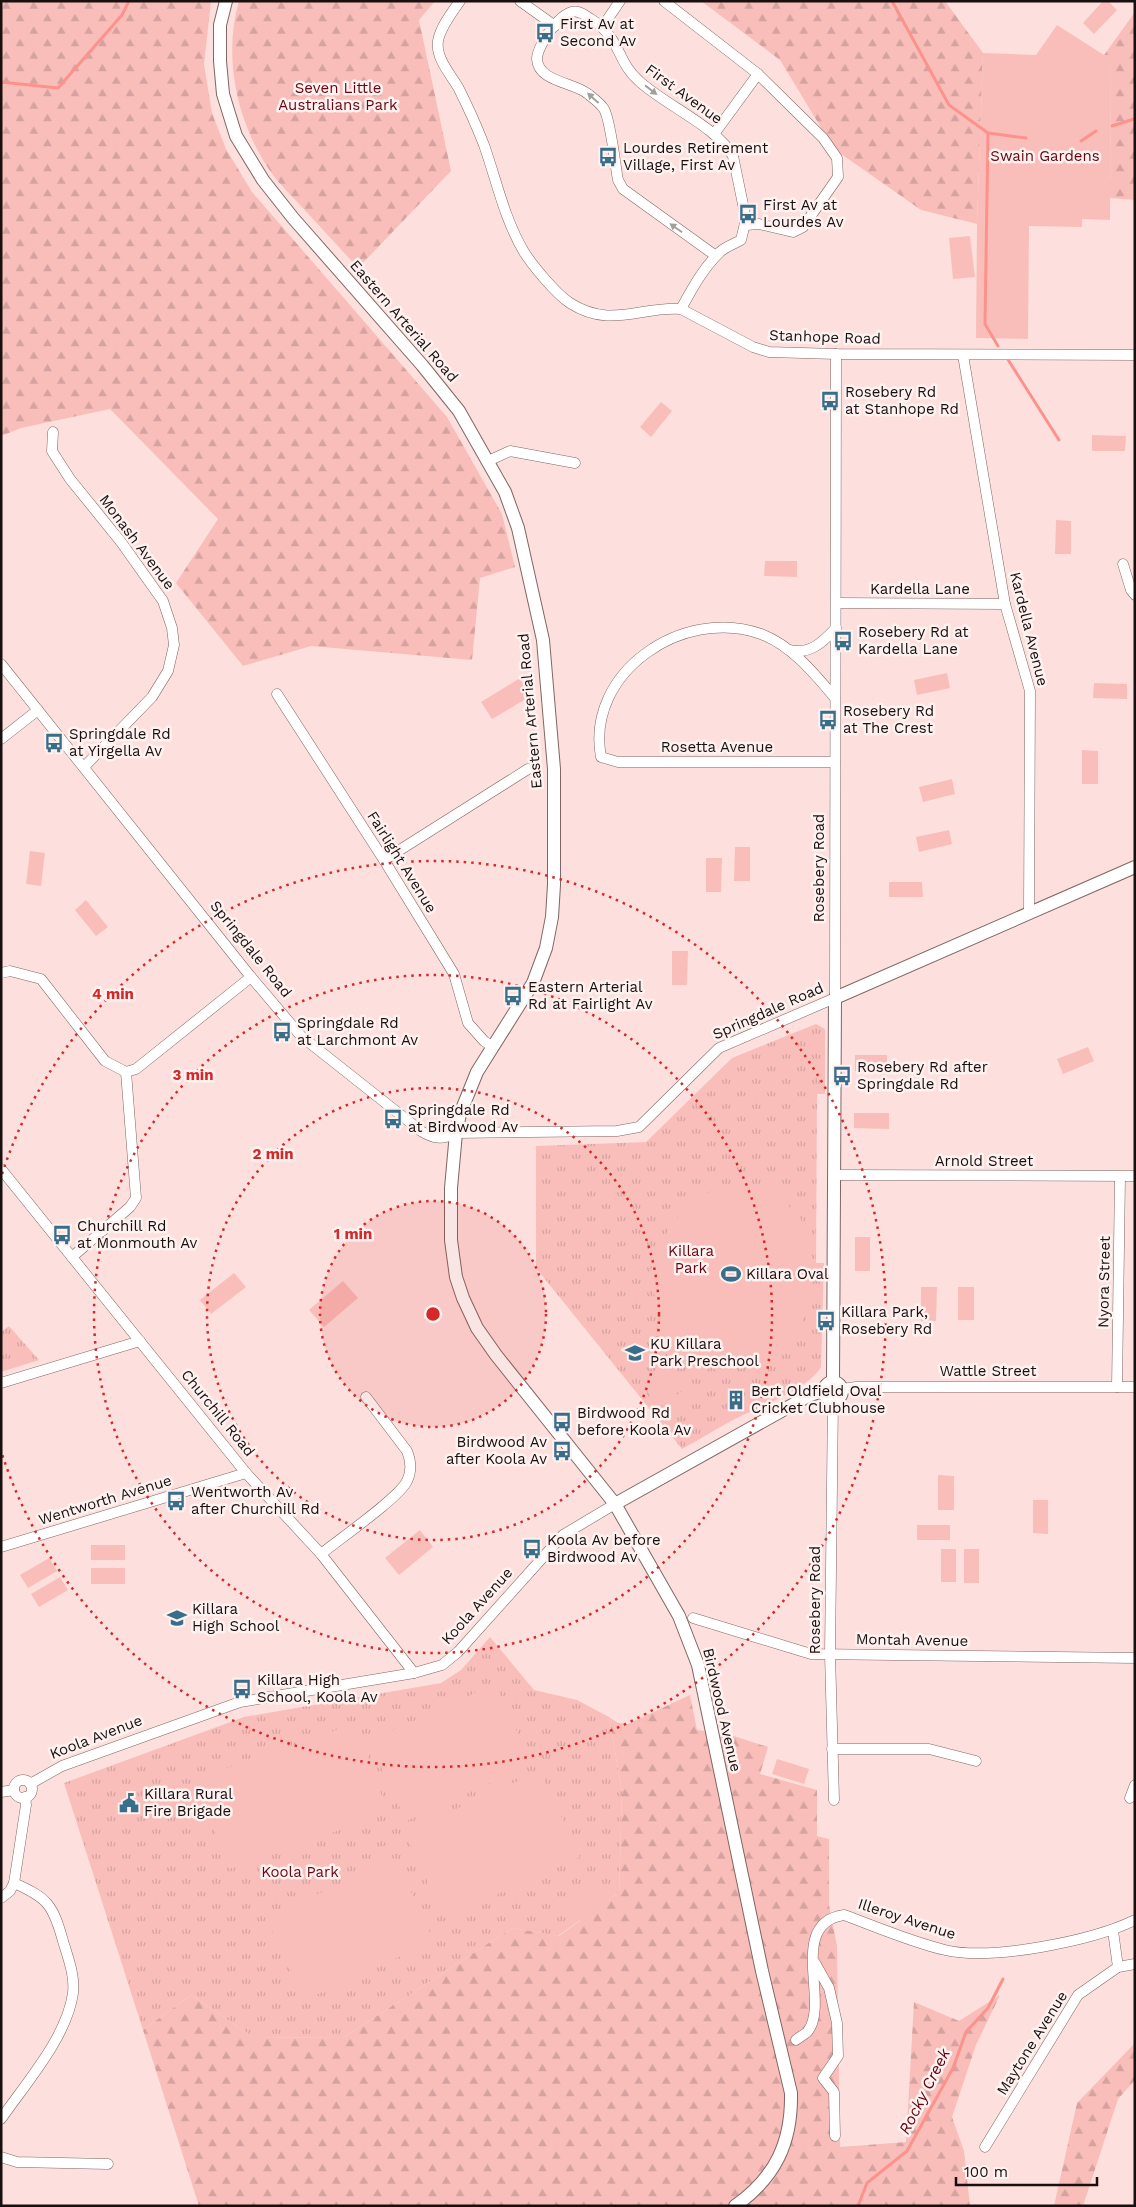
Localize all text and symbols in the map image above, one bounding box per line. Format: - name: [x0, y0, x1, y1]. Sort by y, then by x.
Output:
- place label: First Av at Second Av: [560, 15, 636, 50]
- bus stop icon: First Av at Second Av: [534, 22, 556, 44]
- street label: First Avenue: [642, 60, 726, 128]
- park label: Seven Little Australians Park: [278, 79, 398, 114]
- one-way arrow: [644, 85, 657, 96]
- one-way arrow: [587, 93, 600, 104]
- place label: Lourdes Retirement Village, First Av: [623, 139, 769, 174]
- bus stop icon: Lourdes Retirement Village, First Av: [597, 146, 619, 168]
- park label: Swain Gardens: [990, 147, 1100, 165]
- place label: First Av at Lourdes Av: [763, 196, 844, 231]
- bus stop icon: First Av at Lourdes Av: [737, 203, 759, 225]
- one-way arrow: [670, 223, 683, 233]
- street label: Eastern Arterial Road: [346, 256, 462, 386]
- street label: Stanhope Road: [769, 326, 881, 348]
- place label: Rosebery Rd at Stanhope Rd: [845, 383, 959, 418]
- bus stop icon: Rosebery Rd at Stanhope Rd: [819, 390, 841, 412]
- street label: Monash Avenue: [95, 491, 179, 593]
- street label: Kardella Avenue: [1006, 570, 1052, 688]
- street label: Kardella Lane: [870, 580, 970, 598]
- place label: Rosebery Rd at Kardella Lane: [858, 623, 969, 658]
- bus stop icon: Rosebery Rd at Kardella Lane: [832, 630, 854, 652]
- street label: Eastern Arterial Road: [514, 633, 546, 789]
- place label: Rosebery Rd at The Crest: [843, 702, 934, 737]
- bus stop icon: Rosebery Rd at The Crest: [817, 709, 839, 731]
- place label: Springdale Rd at Yirgella Av: [69, 725, 171, 760]
- bus stop icon: Springdale Rd at Yirgella Av: [43, 732, 65, 754]
- street label: Rosetta Avenue: [661, 738, 773, 756]
- street label: Fairlight Avenue: [363, 808, 441, 916]
- street label: Rosebery Road: [810, 814, 828, 922]
- street label: Springdale Road: [206, 897, 296, 1001]
- place label: Eastern Arterial Rd at Fairlight Av: [528, 978, 653, 1013]
- street label: Springdale Road: [710, 979, 826, 1043]
- text: 4 min: [92, 985, 134, 1003]
- bus stop icon: Eastern Arterial Rd at Fairlight Av: [502, 985, 524, 1007]
- place label: Springdale Rd at Larchmont Av: [297, 1014, 418, 1049]
- bus stop icon: Springdale Rd at Larchmont Av: [271, 1021, 293, 1043]
- place label: Rosebery Rd after Springdale Rd: [857, 1058, 988, 1093]
- bus stop icon: Rosebery Rd after Springdale Rd: [831, 1065, 853, 1087]
- text: 3 min: [173, 1066, 213, 1084]
- place label: Springdale Rd at Birdwood Av: [408, 1101, 518, 1136]
- bus stop icon: Springdale Rd at Birdwood Av: [382, 1108, 404, 1130]
- text: 2 min: [252, 1145, 294, 1163]
- street label: Arnold Street: [935, 1152, 1034, 1170]
- place label: Churchill Rd at Monmouth Av: [77, 1217, 198, 1252]
- bus stop icon: Churchill Rd at Monmouth Av: [51, 1224, 73, 1246]
- text: 1 min: [334, 1225, 372, 1243]
- street label: Nyora Street: [1094, 1235, 1114, 1328]
- park label: Killara Park: [668, 1242, 714, 1277]
- sports icon: Killara Oval: [720, 1263, 742, 1285]
- place label: Killara Oval: [746, 1265, 829, 1283]
- place label: Killara Park, Rosebery Rd: [841, 1303, 932, 1338]
- centre of rings: [424, 1305, 442, 1323]
- bus stop icon: Killara Park, Rosebery Rd: [815, 1310, 837, 1332]
- place label: KU Killara Park Preschool: [650, 1335, 759, 1370]
- school or university icon: KU Killara Park Preschool: [624, 1342, 646, 1364]
- street label: Wattle Street: [939, 1362, 1037, 1380]
- street label: Churchill Road: [177, 1366, 259, 1460]
- place label: Bert Oldfield Oval Cricket Clubhouse: [751, 1382, 886, 1417]
- building icon: Bert Oldfield Oval Cricket Clubhouse: [725, 1389, 747, 1411]
- place label: Birdwood Rd before Koola Av: [577, 1404, 691, 1439]
- bus stop icon: Birdwood Rd before Koola Av: [551, 1411, 573, 1433]
- place label: Birdwood Av after Koola Av: [446, 1433, 547, 1468]
- bus stop icon: Birdwood Av after Koola Av: [551, 1440, 573, 1462]
- street label: Wentworth Avenue: [36, 1471, 174, 1529]
- place label: Wentworth Av after Churchill Rd: [191, 1483, 320, 1518]
- bus stop icon: Wentworth Av after Churchill Rd: [165, 1490, 187, 1512]
- place label: Koola Av before Birdwood Av: [547, 1531, 661, 1566]
- bus stop icon: Koola Av before Birdwood Av: [521, 1538, 543, 1560]
- street label: Rosebery Road: [806, 1546, 824, 1654]
- street label: Koola Avenue: [438, 1564, 516, 1648]
- place label: Killara High School: [192, 1600, 280, 1635]
- school or university icon: Killara High School: [166, 1607, 188, 1629]
- street label: Montah Avenue: [856, 1630, 968, 1650]
- street label: Birdwood Avenue: [699, 1646, 745, 1774]
- place label: Killara High School, Koola Av: [257, 1671, 378, 1706]
- bus stop icon: Killara High School, Koola Av: [231, 1678, 253, 1700]
- street label: Koola Avenue: [47, 1711, 145, 1763]
- place label: Killara Rural Fire Brigade: [144, 1785, 233, 1820]
- public building icon: Killara Rural Fire Brigade: [118, 1792, 140, 1814]
- park label: Koola Park: [261, 1863, 339, 1881]
- street label: Illeroy Avenue: [856, 1895, 958, 1943]
- street label: Maytone Avenue: [993, 1988, 1071, 2098]
- water label: Rocky Creek: [895, 2044, 955, 2137]
- scale bar: [956, 2154, 1097, 2186]
- text: 100 m: [964, 2163, 1008, 2181]

